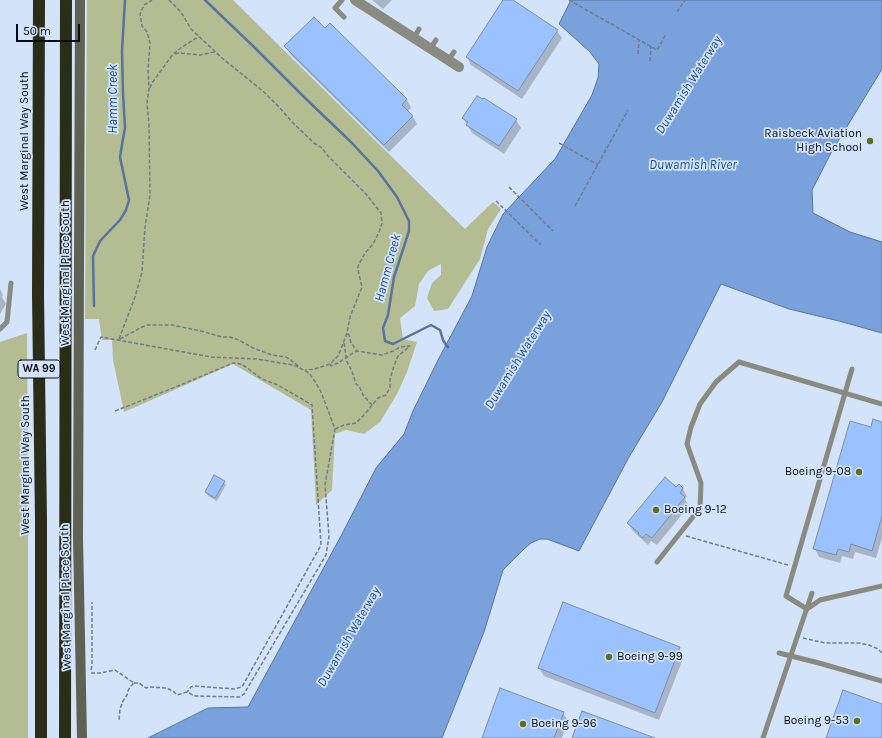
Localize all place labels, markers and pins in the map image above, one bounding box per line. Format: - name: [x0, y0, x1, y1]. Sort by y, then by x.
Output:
- place label: Raisbeck Aviation High School: [764, 127, 862, 155]
- marker: Raisbeck Aviation High School: [865, 136, 875, 146]
- place label: Boeing 9-08: [785, 465, 851, 479]
- marker: Boeing 9-08: [854, 467, 864, 477]
- place label: Boeing 9-12: [664, 503, 727, 517]
- marker: Boeing 9-12: [651, 505, 661, 515]
- place label: Boeing 9-99: [617, 650, 683, 664]
- marker: Boeing 9-99: [604, 652, 614, 662]
- place label: Boeing 9-53: [783, 714, 849, 728]
- marker: Boeing 9-53: [852, 716, 862, 726]
- place label: Boeing 9-96: [531, 717, 597, 731]
- marker: Boeing 9-96: [518, 719, 528, 729]

